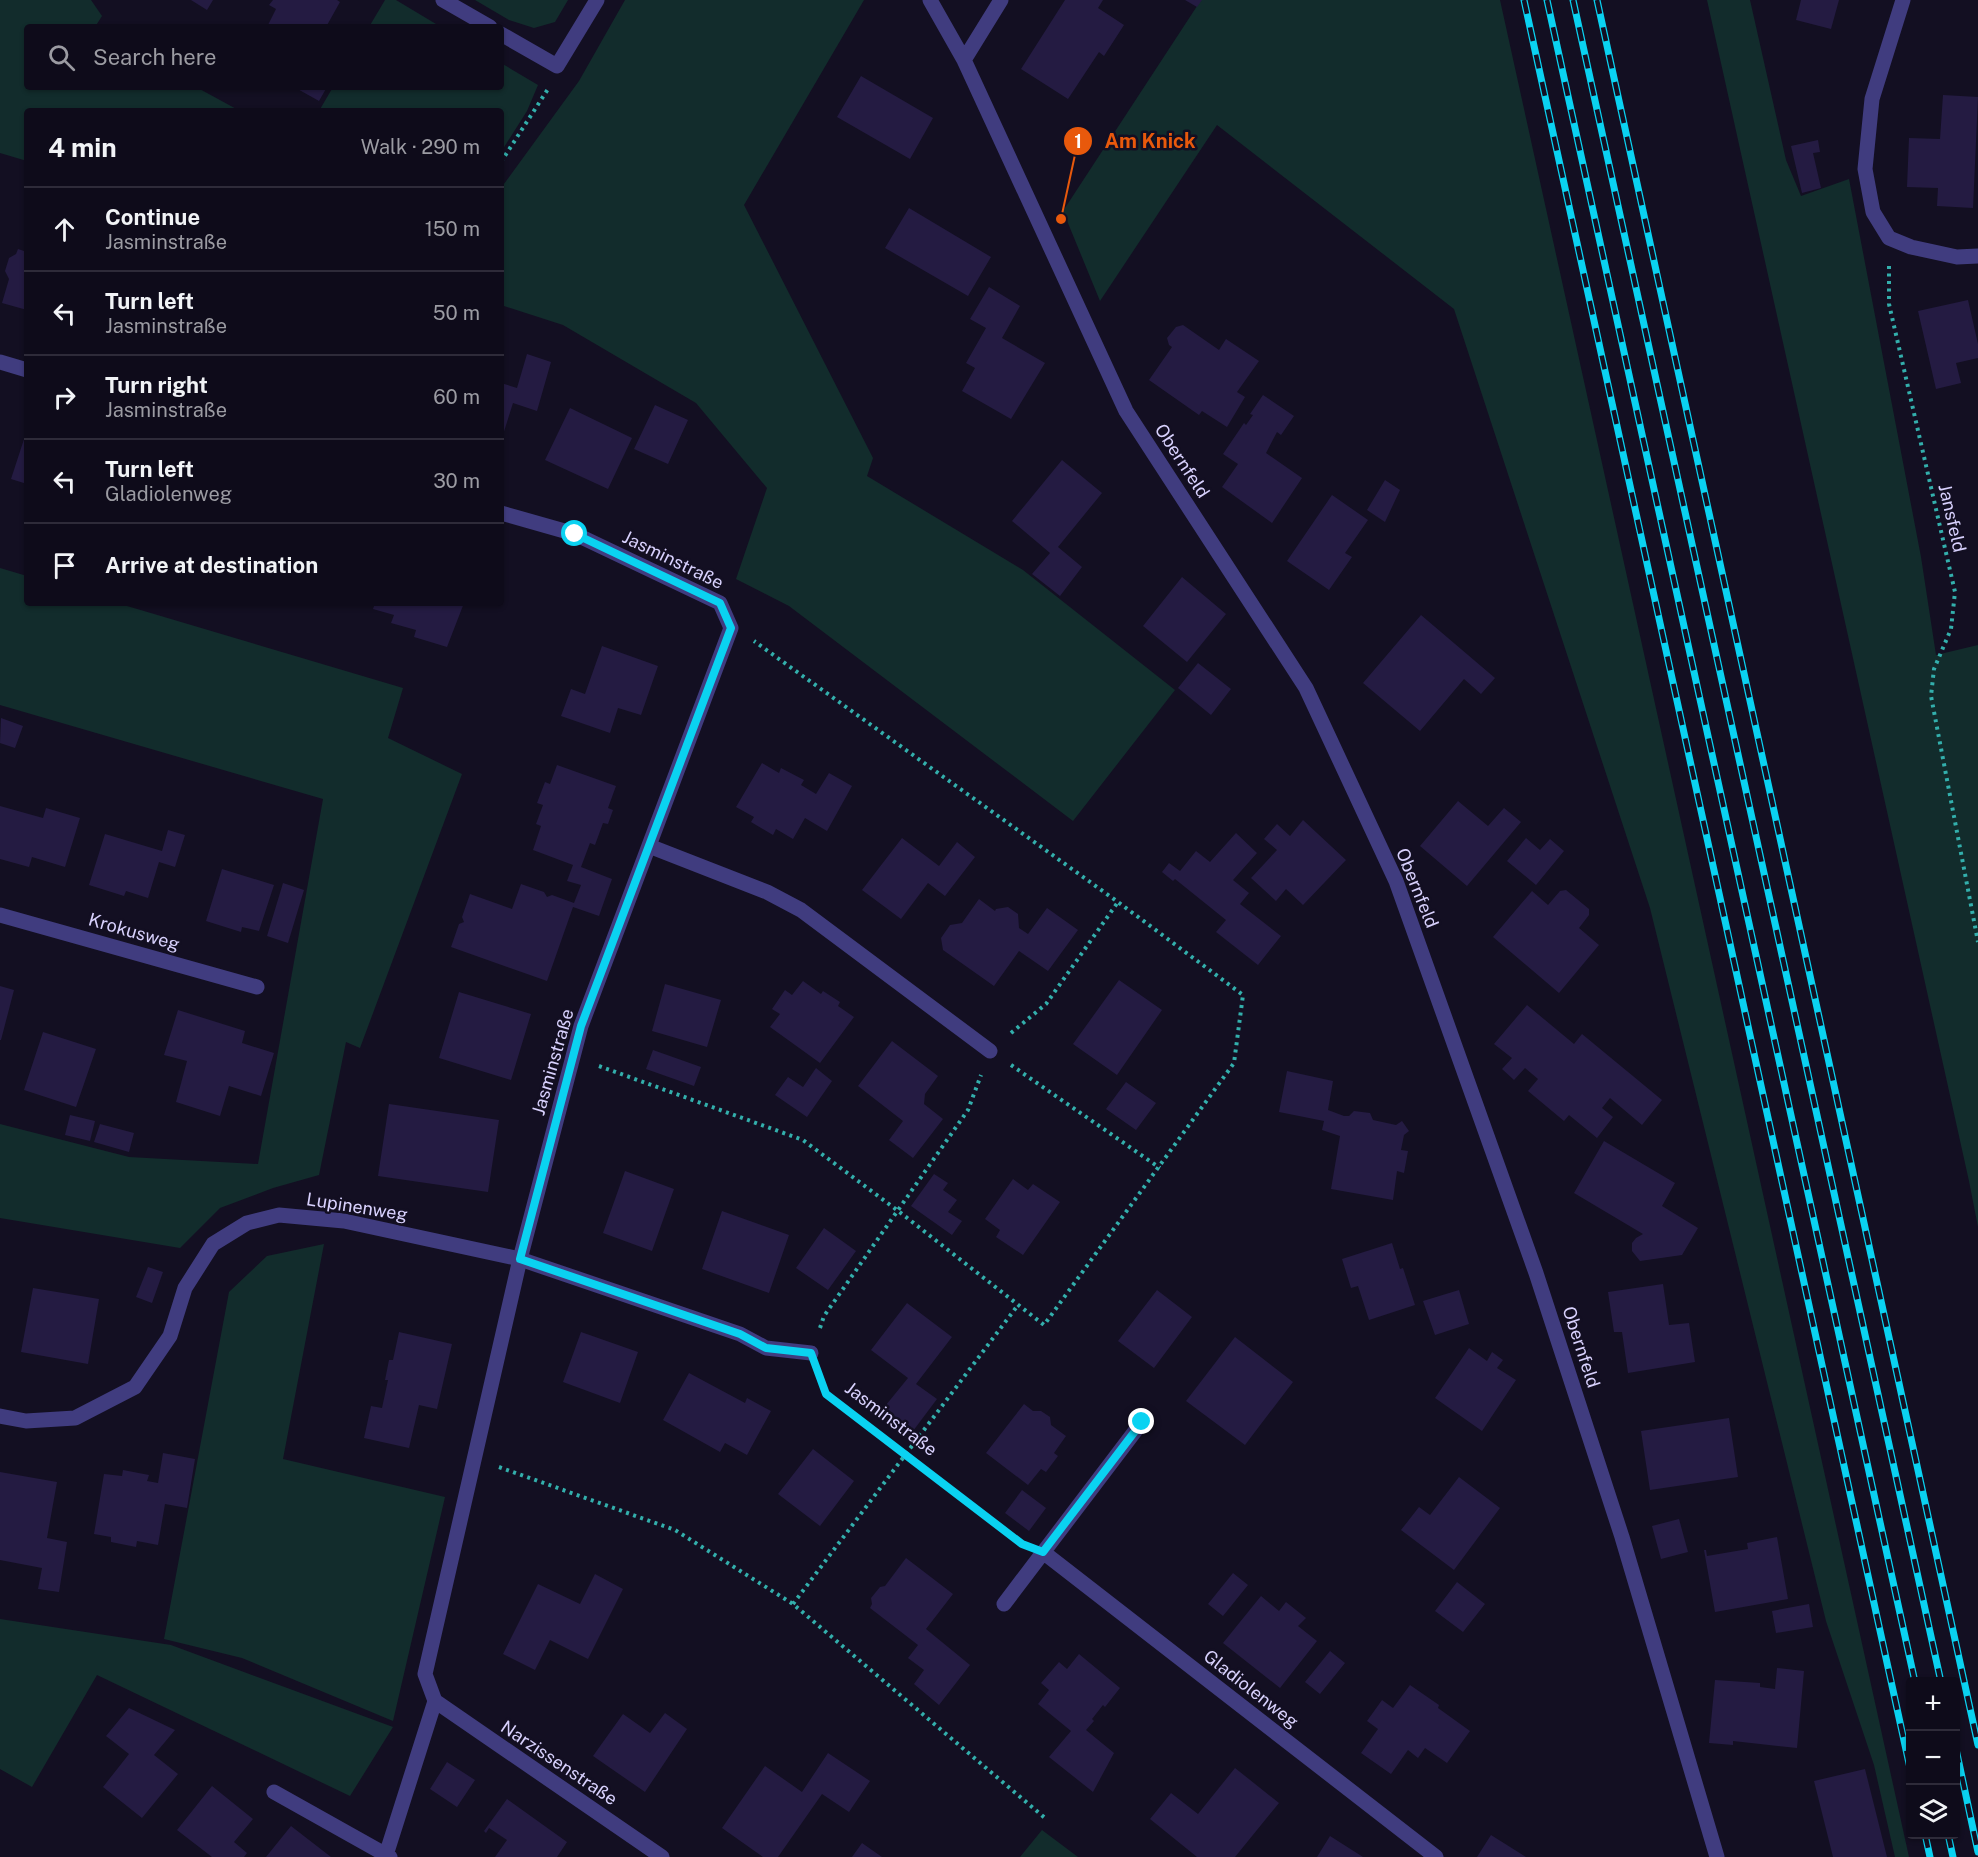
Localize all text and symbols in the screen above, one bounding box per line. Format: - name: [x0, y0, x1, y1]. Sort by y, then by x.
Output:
- search box: [24, 24, 504, 90]
- icon: search: [45, 41, 78, 74]
- text: Search here: [93, 44, 217, 70]
- callout: Am Knick: [1063, 122, 1208, 160]
- text: Am Knick: [1105, 129, 1196, 153]
- text: 1: [1074, 131, 1082, 152]
- text: 4 min: [48, 132, 117, 163]
- text: Walk · 290 m: [361, 135, 480, 159]
- text: Continue: [105, 204, 200, 230]
- icon: ahead: [48, 213, 81, 246]
- text: 150 m: [425, 217, 480, 241]
- text: Jasminstraße: [105, 230, 227, 254]
- text: Turn left: [105, 288, 194, 314]
- icon: left: [48, 297, 81, 330]
- text: 50 m: [433, 301, 480, 325]
- text: Jasminstraße: [105, 314, 227, 338]
- text: Turn right: [105, 372, 208, 398]
- icon: right: [48, 381, 81, 414]
- text: 60 m: [433, 385, 480, 409]
- text: Jasminstraße: [105, 398, 227, 422]
- street label: Obernfeld: [1151, 420, 1214, 502]
- text: Turn left: [105, 456, 194, 482]
- icon: left: [48, 465, 81, 498]
- text: 30 m: [433, 469, 480, 493]
- text: Gladiolenweg: [105, 482, 232, 506]
- street label: Jansfeld: [1934, 482, 1971, 554]
- route start: [561, 520, 587, 546]
- street label: Jasminstraße: [619, 526, 727, 593]
- icon: arrive: [48, 549, 81, 582]
- text: Arrive at destination: [105, 552, 318, 578]
- street label: Obernfeld: [1392, 845, 1443, 931]
- street label: Krokusweg: [86, 908, 182, 955]
- street label: Jasminstraße: [527, 1006, 578, 1118]
- street label: Lupinenweg: [305, 1188, 409, 1225]
- street label: Obernfeld: [1558, 1304, 1604, 1390]
- street label: Jasminstraße: [841, 1377, 941, 1460]
- route end: [1128, 1408, 1154, 1434]
- street label: Gladiolenweg: [1200, 1645, 1303, 1732]
- map controls: [1906, 1677, 1960, 1839]
- button: +: [1906, 1677, 1960, 1731]
- street label: Narzissenstraße: [497, 1716, 621, 1809]
- button: −: [1906, 1731, 1960, 1785]
- button: layers: [1906, 1785, 1960, 1839]

